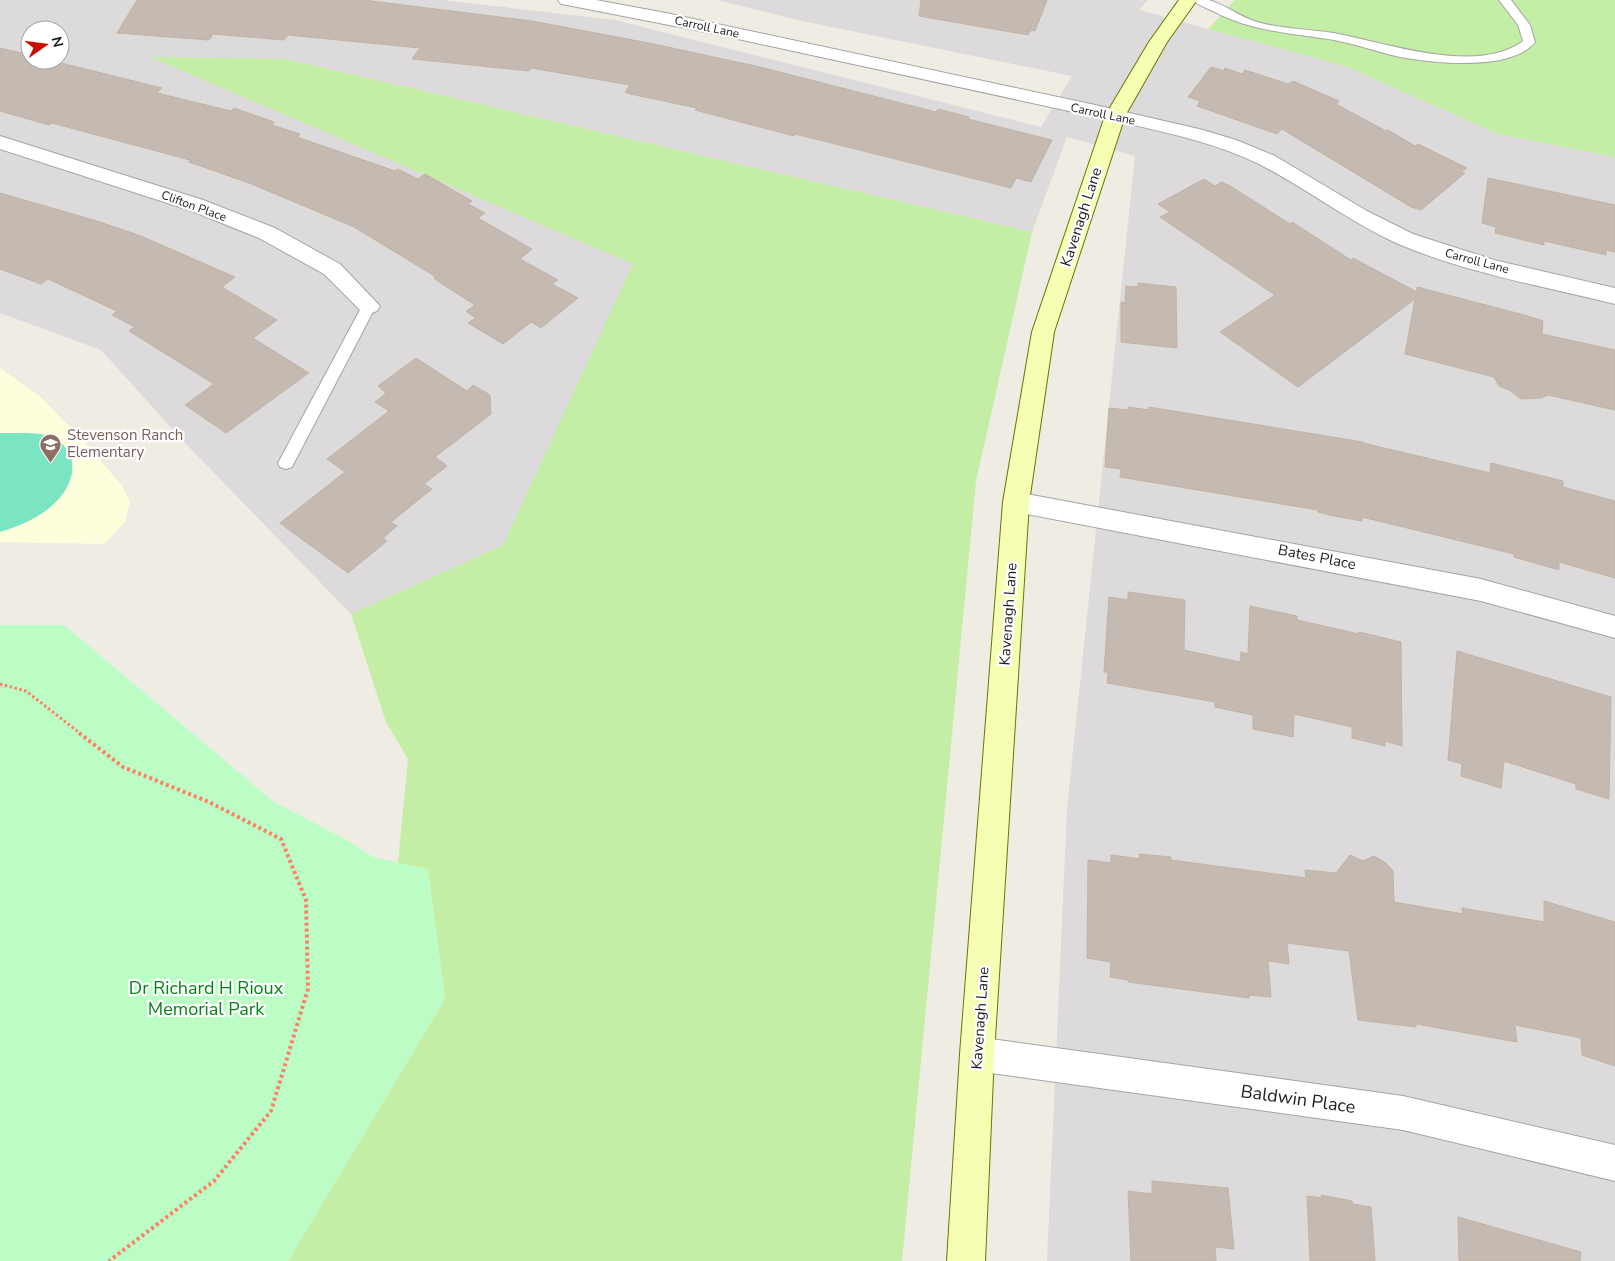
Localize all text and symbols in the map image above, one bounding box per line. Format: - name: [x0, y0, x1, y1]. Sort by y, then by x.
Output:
- street label: Carroll Lane: [673, 12, 741, 42]
- north arrow: [20, 20, 70, 70]
- text: N: [47, 35, 68, 49]
- street label: Carroll Lane: [1069, 99, 1137, 129]
- street label: Kavenagh Lane: [1056, 165, 1106, 269]
- street label: Clifton Place: [159, 187, 229, 225]
- street label: Carroll Lane: [1443, 245, 1511, 277]
- place label: Stevenson Ranch Elementary: [67, 425, 183, 462]
- school or university icon: Stevenson Ranch Elementary: [39, 432, 63, 463]
- street label: Bates Place: [1276, 540, 1358, 574]
- street label: Kavenagh Lane: [994, 562, 1022, 666]
- street label: Kavenagh Lane: [966, 966, 994, 1070]
- park label: Dr Richard H Rioux Memorial Park: [129, 976, 284, 1021]
- street label: Baldwin Place: [1239, 1079, 1357, 1119]

